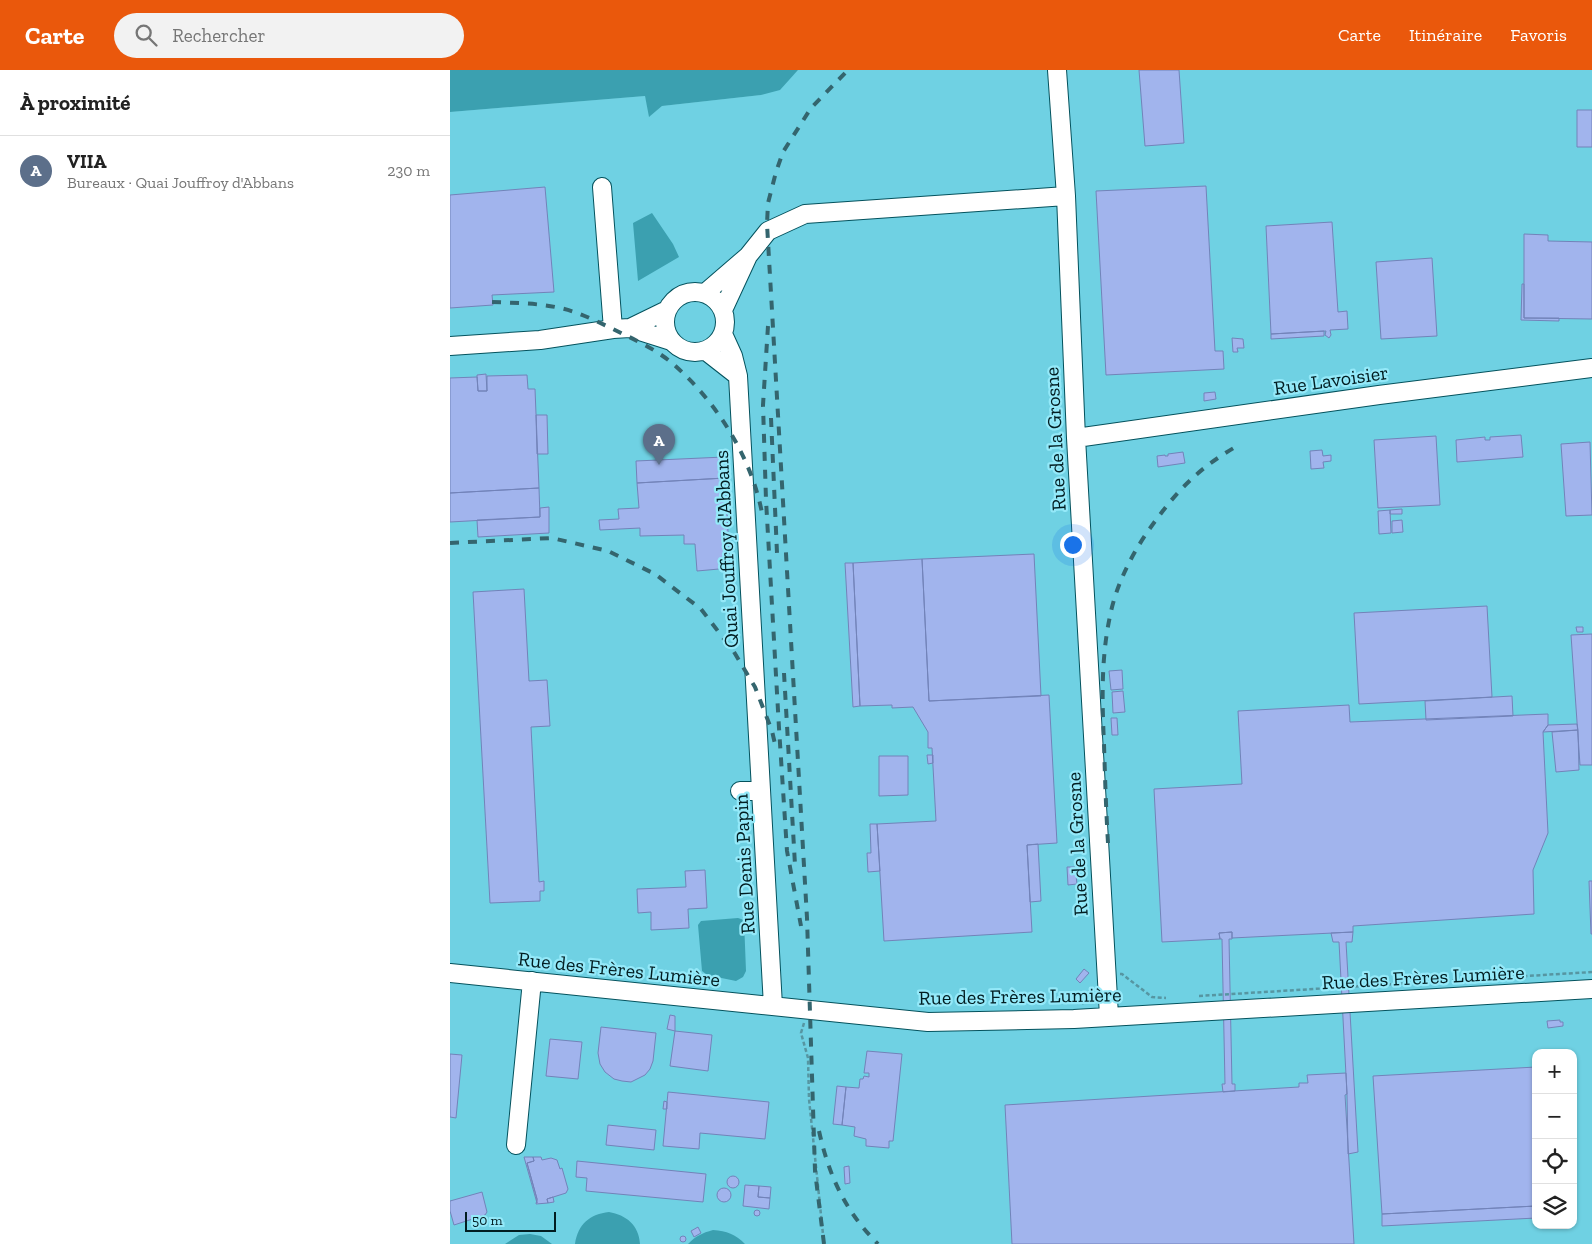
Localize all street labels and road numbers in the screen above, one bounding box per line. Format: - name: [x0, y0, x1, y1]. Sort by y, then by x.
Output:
- street label: Rue Lavoisier: [1272, 360, 1390, 400]
- street label: Rue de la Grosne: [1039, 366, 1071, 512]
- street label: Quai Jouffroy d'Abbans: [709, 450, 743, 648]
- street label: Rue de la Grosne: [1061, 771, 1093, 917]
- street label: Rue Denis Papin: [728, 793, 760, 935]
- street label: Rue des Frères Lumière: [517, 946, 721, 992]
- street label: Rue des Frères Lumière: [1321, 960, 1525, 994]
- street label: Rue des Frères Lumière: [918, 982, 1122, 1010]

